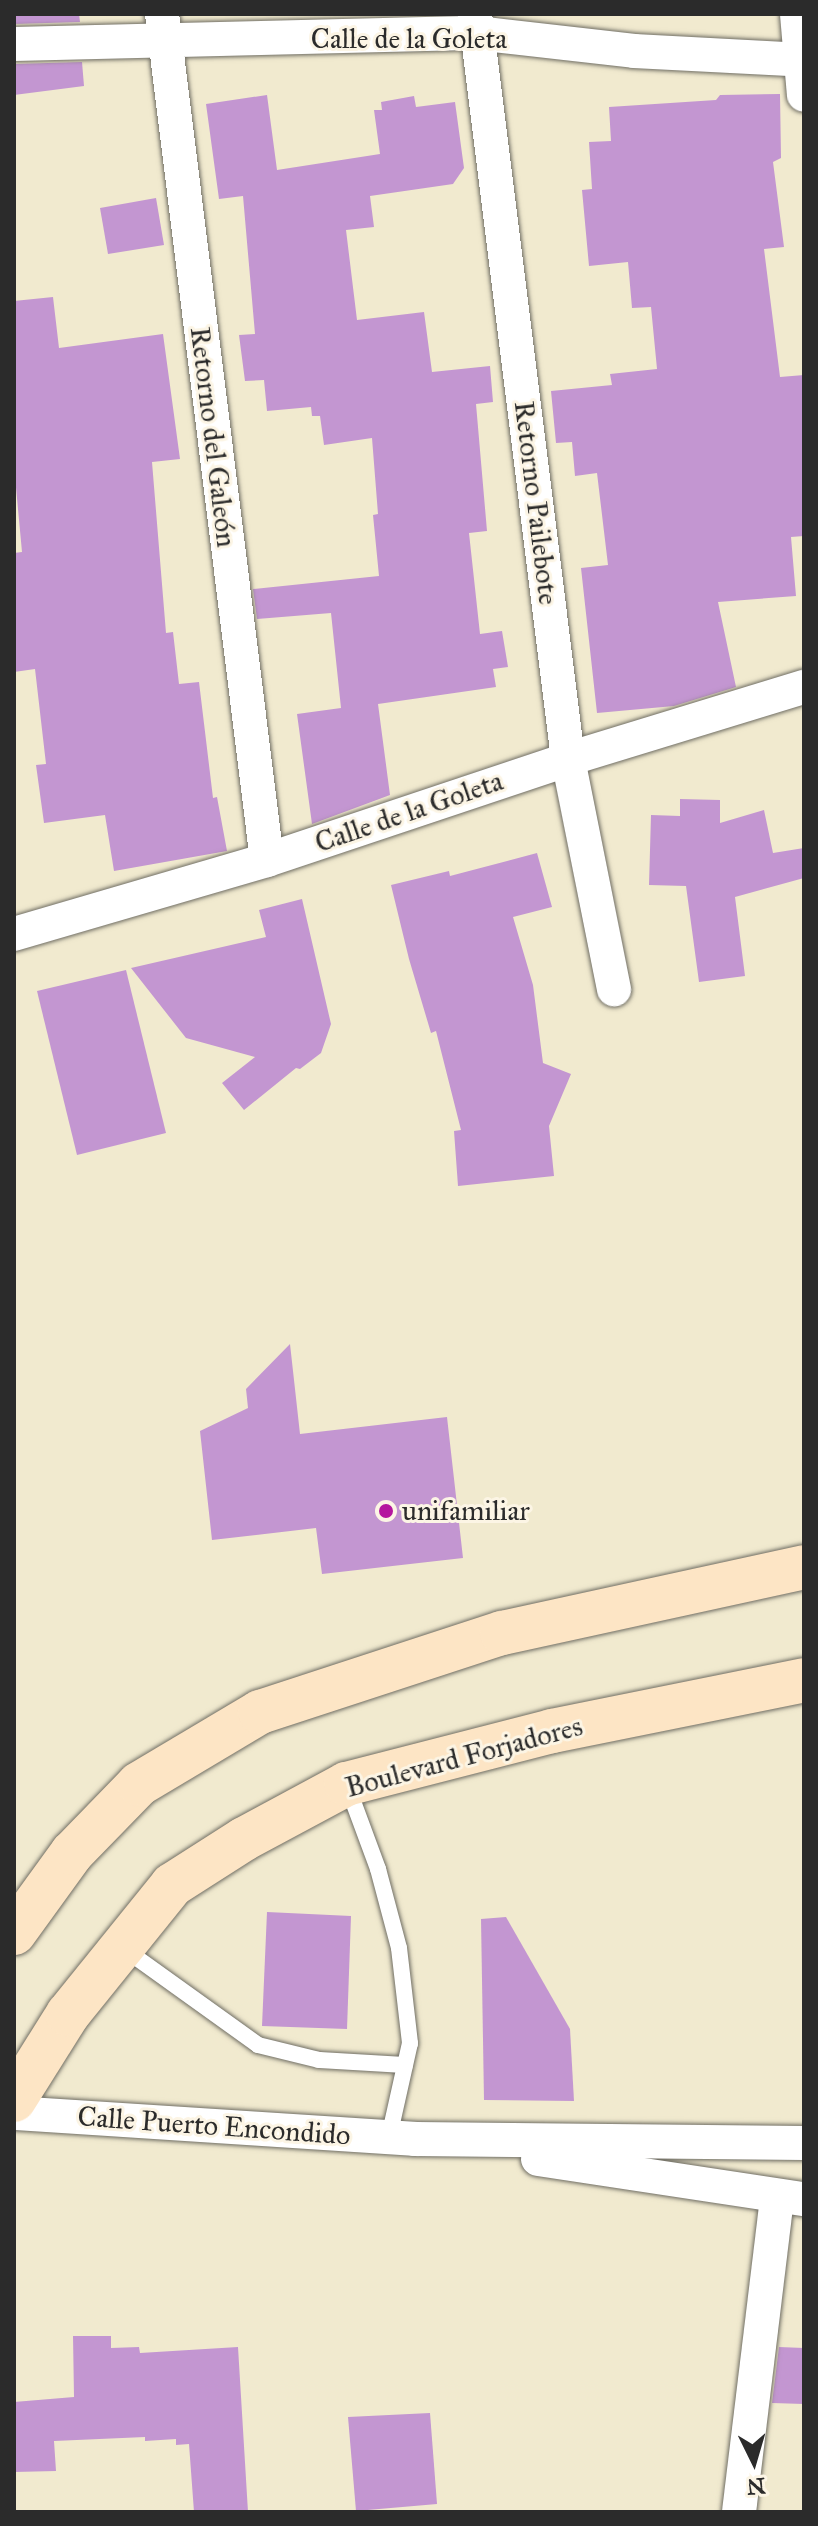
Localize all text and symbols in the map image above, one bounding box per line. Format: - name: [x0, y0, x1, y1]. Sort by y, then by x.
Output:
- street label: Calle de la Goleta: [311, 22, 507, 56]
- street label: Retorno del Galeón: [183, 325, 243, 549]
- street label: Retorno Pailebote: [507, 399, 565, 607]
- street label: Calle de la Goleta: [311, 764, 507, 860]
- place label: unifamiliar: [402, 1494, 530, 1528]
- marker: unifamiliar: [377, 1502, 395, 1520]
- street label: Boulevard Forjadores: [342, 1709, 586, 1805]
- street label: Calle Puerto Encondido: [76, 2100, 352, 2152]
- north arrow: [714, 2422, 794, 2502]
- text: N: [746, 2472, 767, 2501]

